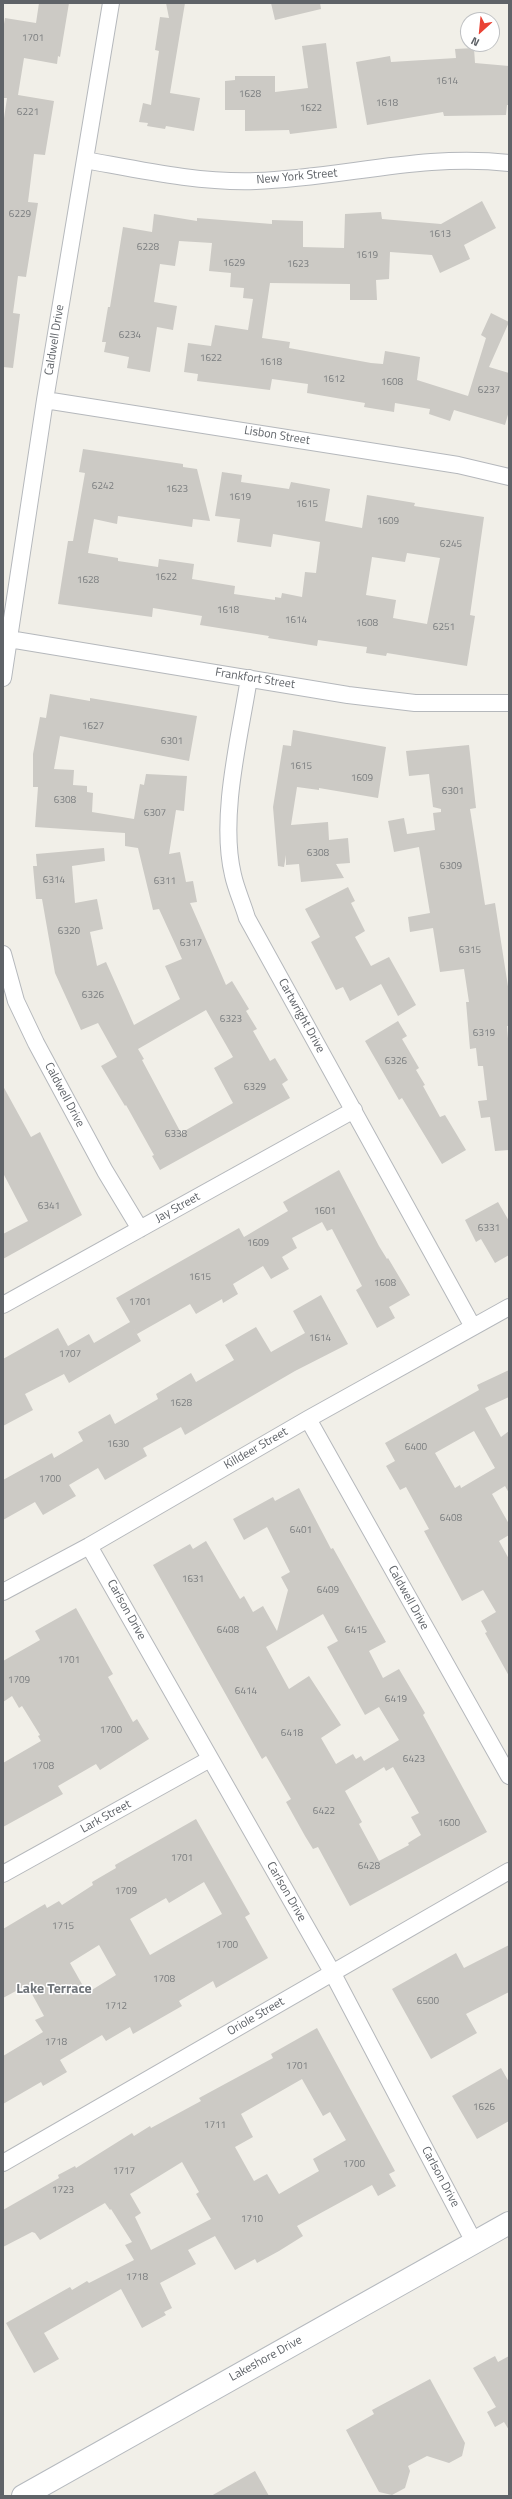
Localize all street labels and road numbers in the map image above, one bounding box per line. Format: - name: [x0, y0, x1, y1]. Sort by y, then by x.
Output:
- street label: New York Street: [256, 166, 338, 188]
- street label: Caldwell Drive: [42, 304, 68, 376]
- street label: Lisbon Street: [243, 424, 311, 448]
- street label: Frankfort Street: [214, 666, 296, 692]
- street label: Cartwright Drive: [275, 976, 327, 1056]
- street label: Caldwell Drive: [41, 1060, 87, 1130]
- street label: Jay Street: [153, 1190, 203, 1226]
- street label: Killdeer Street: [222, 1425, 290, 1473]
- street label: Caldwell Drive: [384, 1563, 432, 1633]
- street label: Carlson Drive: [104, 1577, 148, 1643]
- street label: Lark Street: [78, 1797, 134, 1837]
- street label: Carlson Drive: [263, 1860, 309, 1924]
- street label: Oriole Street: [225, 1995, 287, 2039]
- street label: Carlson Drive: [418, 2144, 462, 2210]
- street label: Lakeshore Drive: [227, 2333, 305, 2385]

